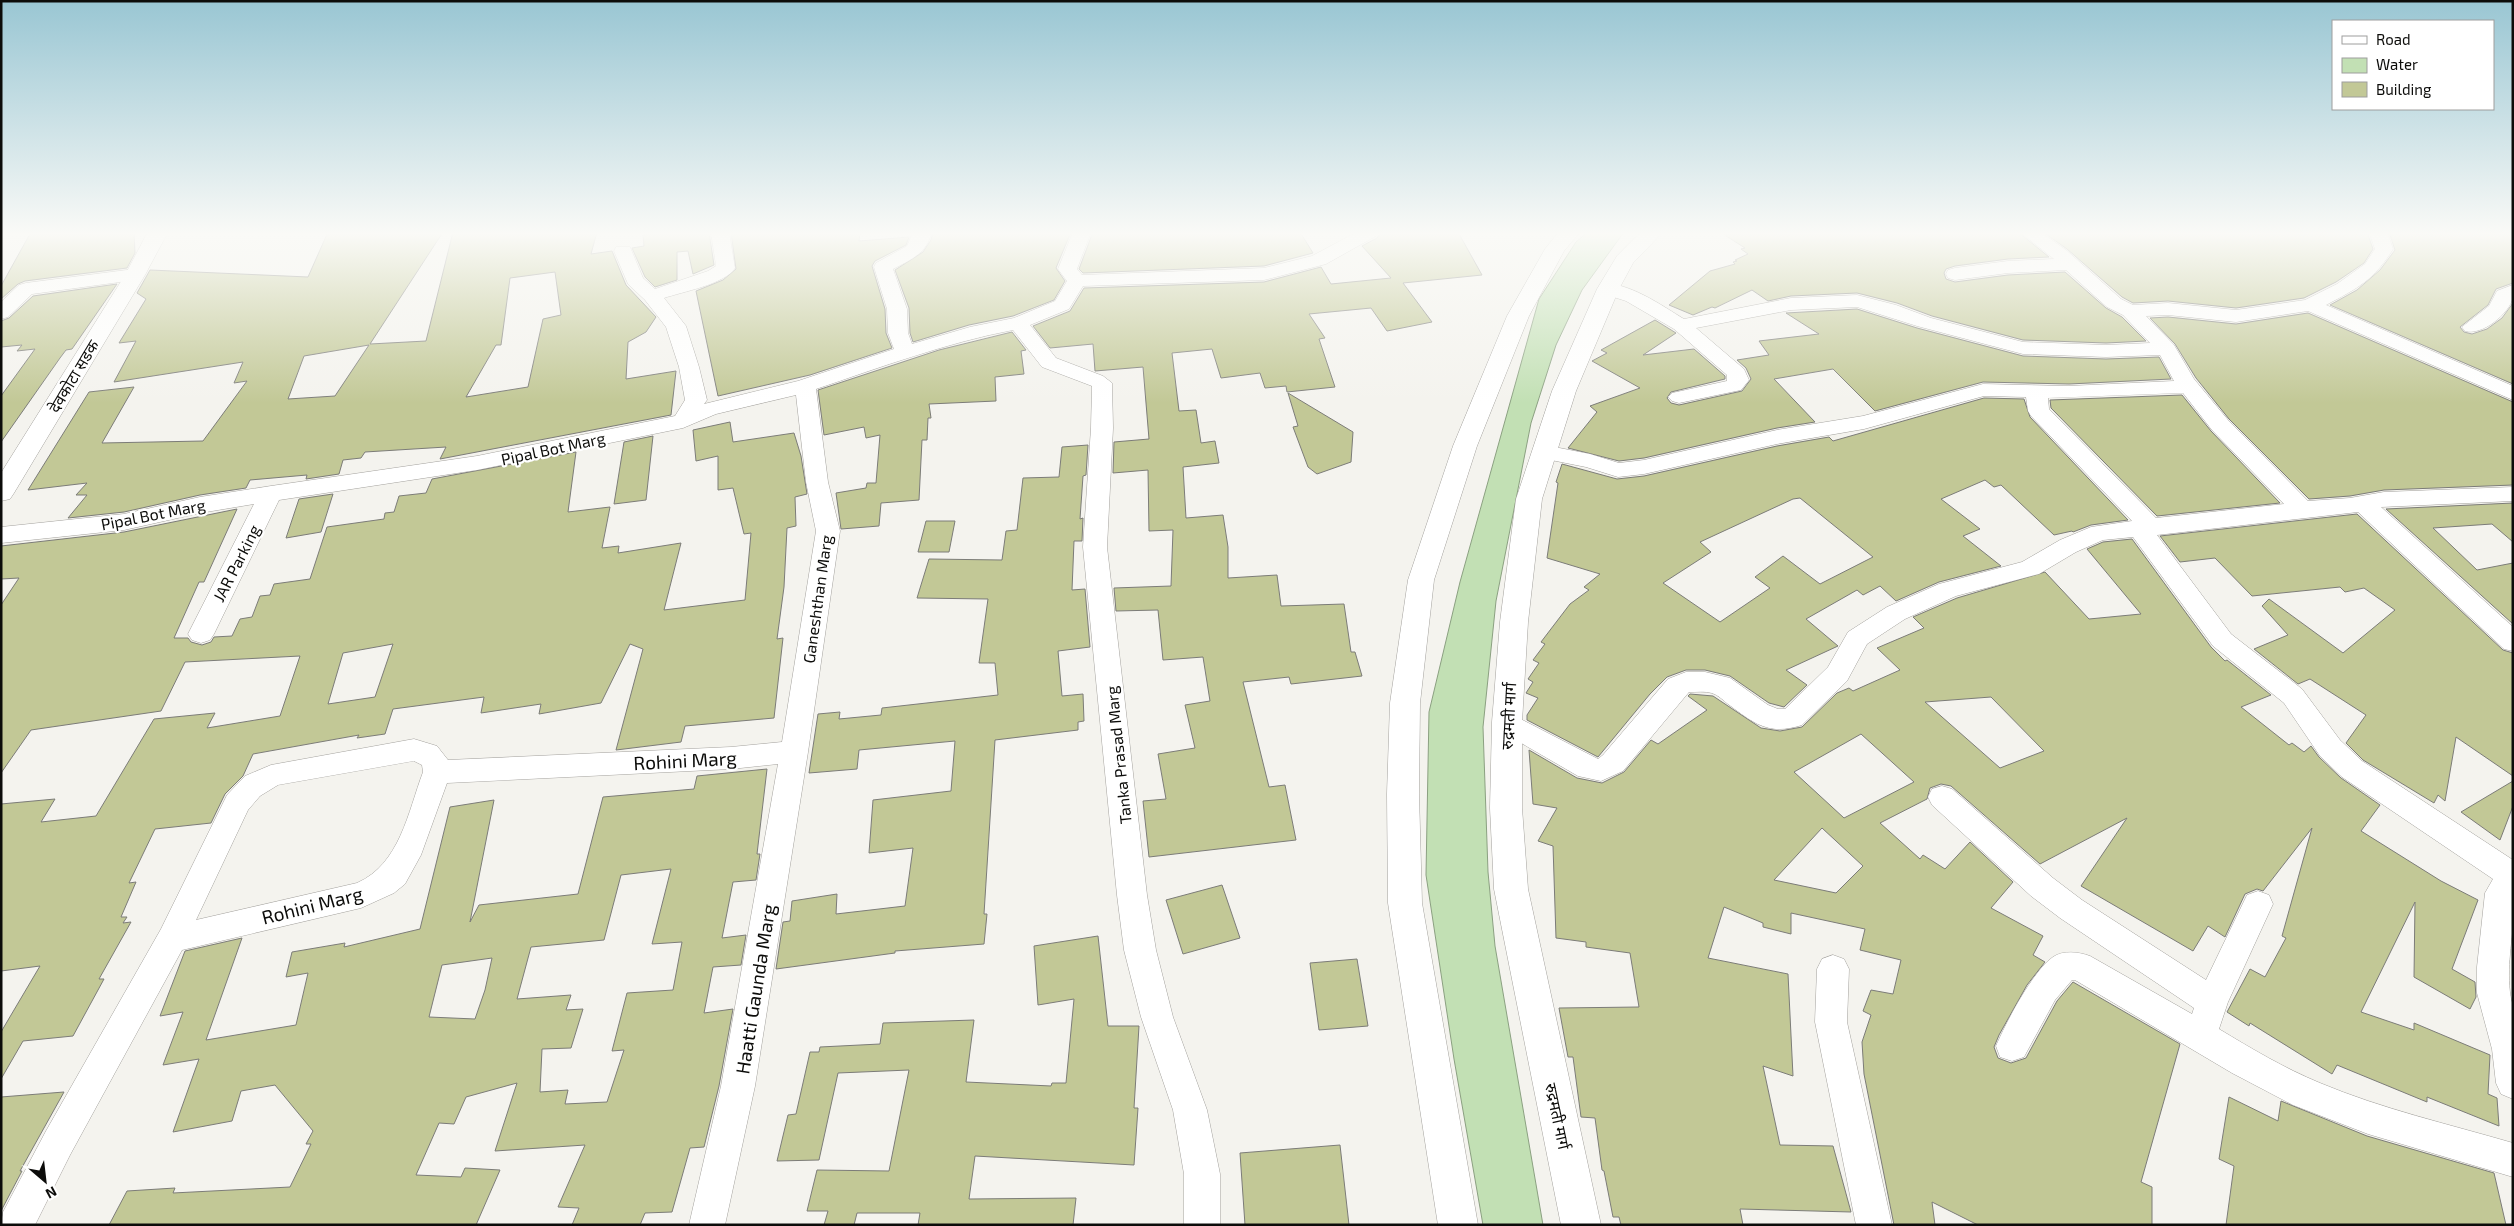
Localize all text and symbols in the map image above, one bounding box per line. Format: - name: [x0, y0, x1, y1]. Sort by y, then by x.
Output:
- legend: [2332, 20, 2494, 110]
- text: Road: [2376, 30, 2411, 48]
- text: Water: [2376, 55, 2418, 73]
- text: Building: [2376, 80, 2432, 98]
- street label: देवकोटा सडक: [44, 336, 102, 416]
- street label: Pipal Bot Marg: [499, 428, 607, 468]
- street label: Pipal Bot Marg: [99, 495, 207, 533]
- street label: JAR Parking: [209, 521, 264, 605]
- street label: Ganeshthan Marg: [799, 534, 835, 664]
- street label: रुद्रमती मार्ग: [1497, 681, 1519, 750]
- street label: Tanka Prasad Marg: [1101, 685, 1135, 825]
- street label: Rohini Marg: [633, 746, 738, 774]
- street label: Rohini Marg: [259, 881, 365, 929]
- street label: Haatti Gaunda Marg: [730, 902, 780, 1076]
- street label: रुद्रमती मार्ग: [1542, 1081, 1574, 1152]
- north arrow: [20, 1156, 70, 1206]
- text: N: [43, 1183, 60, 1203]

